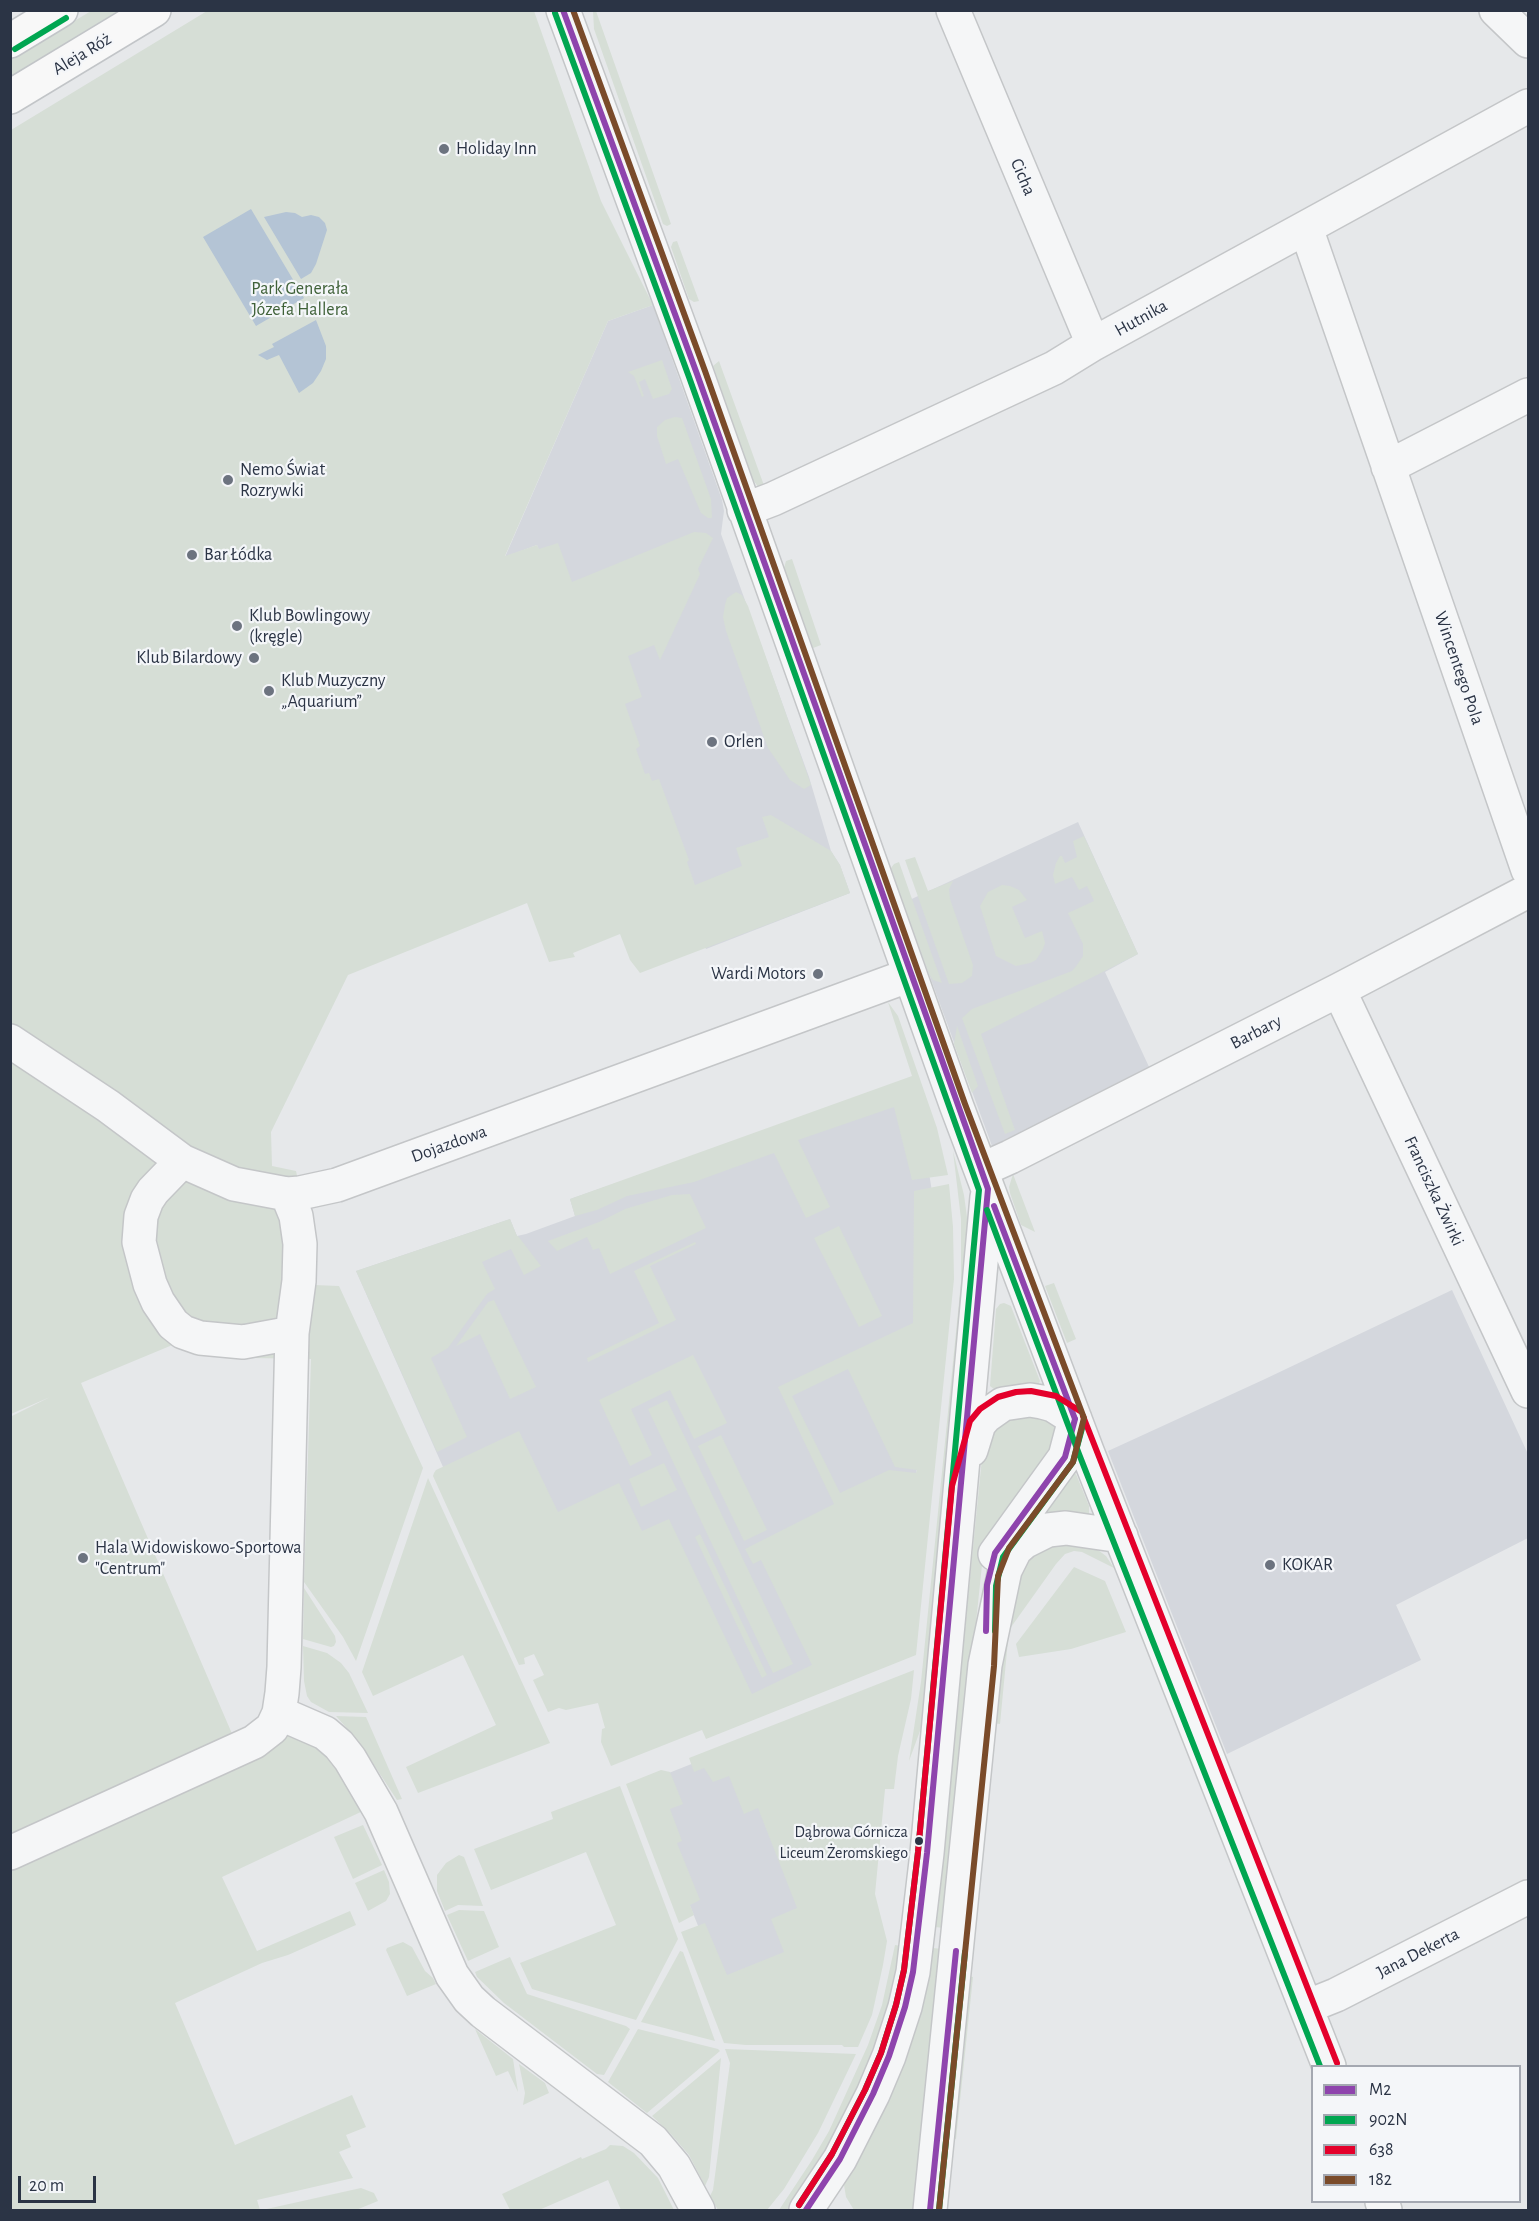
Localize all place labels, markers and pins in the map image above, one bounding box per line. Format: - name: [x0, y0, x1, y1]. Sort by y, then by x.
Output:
- place label: Holiday Inn: [456, 138, 537, 160]
- marker: Holiday Inn: [437, 142, 451, 156]
- place label: Nemo Świat Rozrywki: [240, 459, 325, 502]
- marker: Nemo Świat Rozrywki: [221, 473, 235, 487]
- place label: Bar Łódka: [204, 544, 272, 566]
- marker: Bar Łódka: [185, 548, 199, 562]
- place label: Klub Bowlingowy (kręgle): [249, 605, 370, 648]
- marker: Klub Bowlingowy (kręgle): [230, 619, 244, 633]
- place label: Klub Bilardowy: [136, 647, 242, 669]
- marker: Klub Bilardowy: [247, 651, 261, 665]
- place label: Klub Muzyczny „Aquarium”: [281, 670, 386, 712]
- marker: Klub Muzyczny „Aquarium”: [262, 684, 276, 698]
- place label: Orlen: [724, 731, 763, 753]
- marker: Orlen: [705, 735, 719, 749]
- place label: Wardi Motors: [711, 963, 806, 985]
- marker: Wardi Motors: [811, 967, 825, 981]
- place label: Hala Widowiskowo-Sportowa "Centrum": [95, 1537, 302, 1580]
- marker: Hala Widowiskowo-Sportowa "Centrum": [76, 1551, 90, 1565]
- place label: KOKAR: [1282, 1554, 1333, 1576]
- marker: KOKAR: [1263, 1558, 1277, 1572]
- place label: Dąbrowa Górnicza Liceum Żeromskiego: [780, 1822, 908, 1860]
- marker: Dąbrowa Górnicza Liceum Żeromskiego: [913, 1835, 925, 1847]

